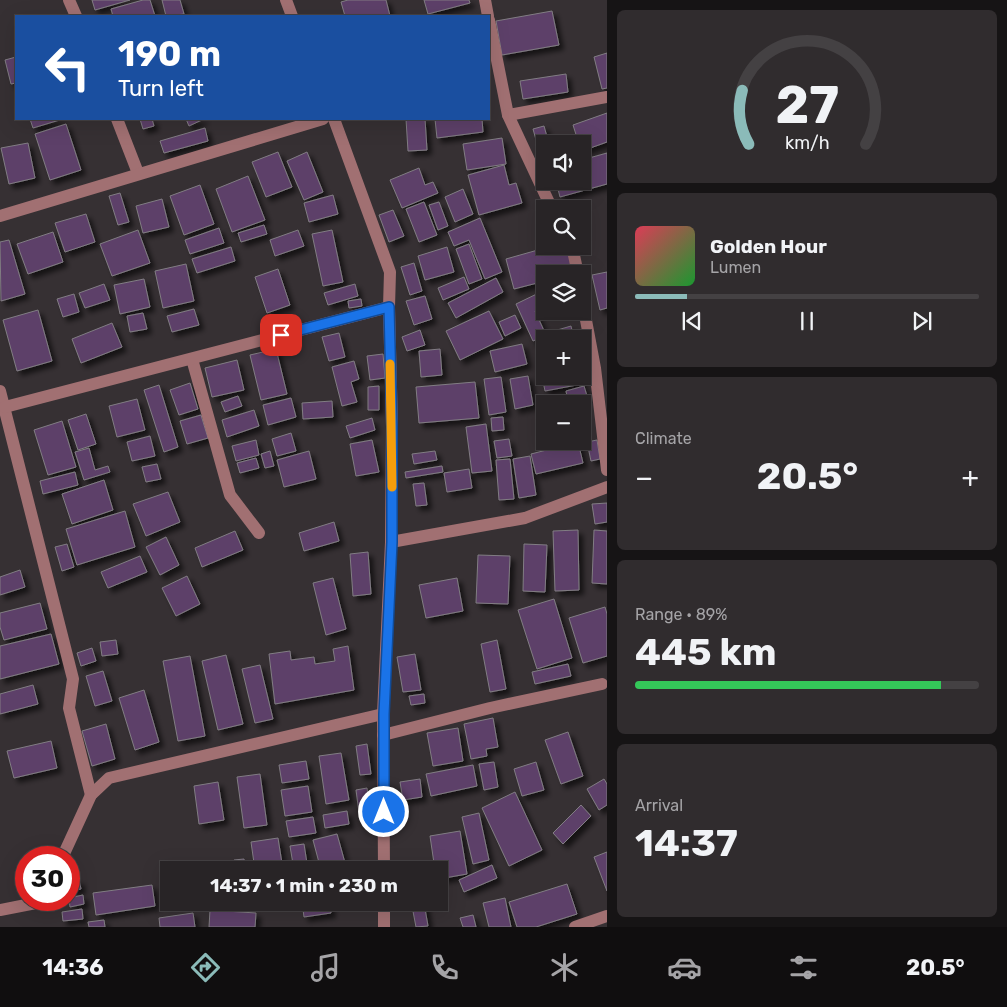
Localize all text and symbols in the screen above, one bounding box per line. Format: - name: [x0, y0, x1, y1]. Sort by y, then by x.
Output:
- text: 190 m: [118, 33, 221, 75]
- icon: left: [35, 35, 100, 100]
- text: 27: [775, 74, 839, 136]
- text: Turn left: [118, 75, 204, 102]
- text: km/h: [785, 132, 829, 153]
- map controls: [536, 135, 591, 450]
- button: sound: [536, 135, 591, 190]
- button: search: [536, 200, 591, 255]
- text: Golden Hour: [710, 235, 827, 258]
- text: Lumen: [710, 258, 761, 277]
- button: layers: [536, 265, 591, 320]
- icon: previous: [678, 307, 706, 335]
- icon: pause: [793, 307, 821, 335]
- icon: next: [908, 307, 936, 335]
- pin: [260, 314, 302, 356]
- icon: arrive: [267, 321, 295, 349]
- button: +: [536, 330, 591, 385]
- button: −: [536, 395, 591, 450]
- text: Climate: [635, 429, 692, 448]
- text: 20.5°: [757, 453, 858, 499]
- text: −: [635, 461, 653, 494]
- text: +: [962, 461, 979, 494]
- text: Range · 89%: [635, 605, 727, 624]
- text: 445 km: [635, 629, 777, 675]
- position arrow: [357, 785, 409, 837]
- text: Arrival: [635, 796, 683, 815]
- text: 14:37: [635, 820, 738, 866]
- speed limit sign: 30: [15, 846, 80, 911]
- text: 14:37 · 1 min · 230 m: [210, 874, 398, 897]
- icon: directions: [188, 950, 223, 985]
- icon: music: [308, 950, 343, 985]
- icon: phone: [427, 950, 462, 985]
- icon: climate: [547, 950, 582, 985]
- icon: car: [667, 950, 702, 985]
- icon: filters: [786, 950, 821, 985]
- text: 14:36: [42, 954, 104, 981]
- text: 20.5°: [906, 954, 965, 981]

